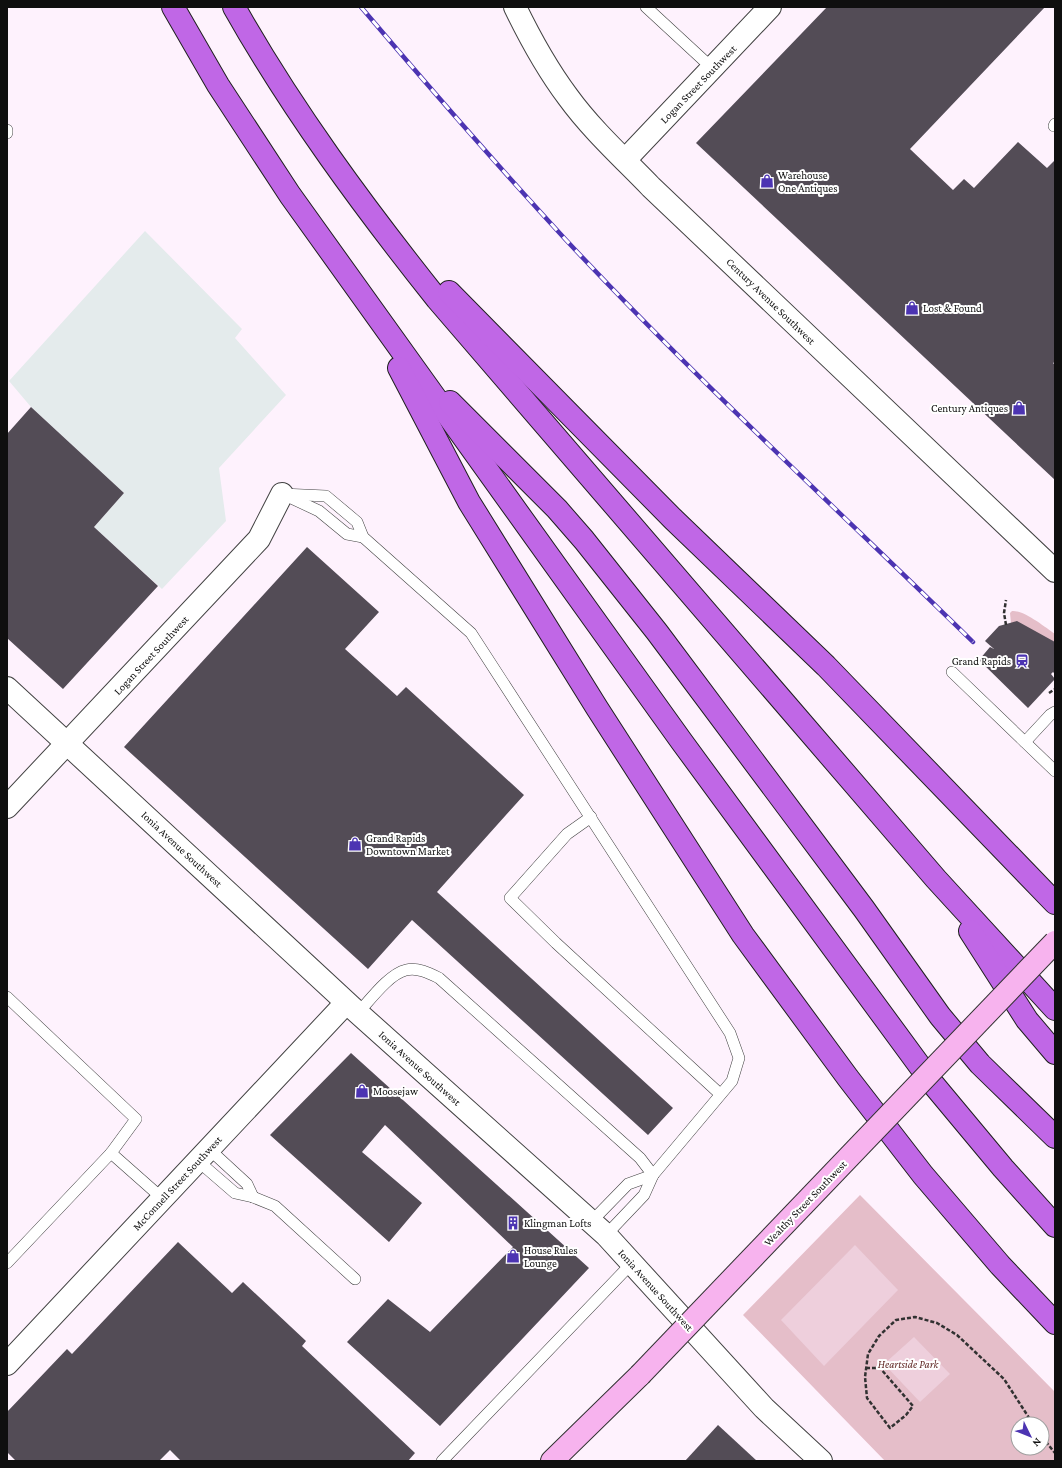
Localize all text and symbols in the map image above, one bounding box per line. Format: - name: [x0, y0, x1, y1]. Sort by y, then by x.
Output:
- street label: Logan Street Southwest: [658, 42, 739, 126]
- place label: Warehouse One Antiques: [778, 169, 837, 195]
- shop icon: Warehouse One Antiques: [759, 173, 775, 189]
- street label: Century Avenue Southwest: [723, 255, 818, 348]
- shop icon: Lost & Found: [904, 300, 920, 316]
- place label: Lost & Found: [923, 302, 982, 314]
- shop icon: Century Antiques: [1011, 400, 1027, 416]
- place label: Century Antiques: [931, 402, 1008, 415]
- street label: Logan Street Southwest: [111, 613, 192, 698]
- station icon: Grand Rapids: [1014, 653, 1030, 669]
- place label: Grand Rapids: [952, 655, 1011, 668]
- street label: Ionia Avenue Southwest: [139, 808, 225, 890]
- place label: Grand Rapids Downtown Market: [366, 832, 450, 857]
- shop icon: Grand Rapids Downtown Market: [347, 836, 363, 852]
- street label: Ionia Avenue Southwest: [377, 1028, 464, 1108]
- shop icon: Moosejaw: [354, 1083, 370, 1099]
- place label: Moosejaw: [373, 1085, 419, 1098]
- street label: McConnell Street Southwest: [130, 1133, 224, 1233]
- street label: Wealthy Street Southwest: [761, 1158, 850, 1249]
- building icon: Klingman Lofts: [505, 1215, 521, 1231]
- place label: Klingman Lofts: [524, 1217, 591, 1230]
- place label: House Rules Lounge: [524, 1244, 578, 1270]
- street label: Ionia Avenue Southwest: [616, 1247, 696, 1334]
- shop icon: House Rules Lounge: [505, 1248, 521, 1264]
- park label: Heartside Park: [878, 1358, 939, 1370]
- north arrow: [1010, 1416, 1050, 1456]
- text: N: [1030, 1436, 1044, 1450]

